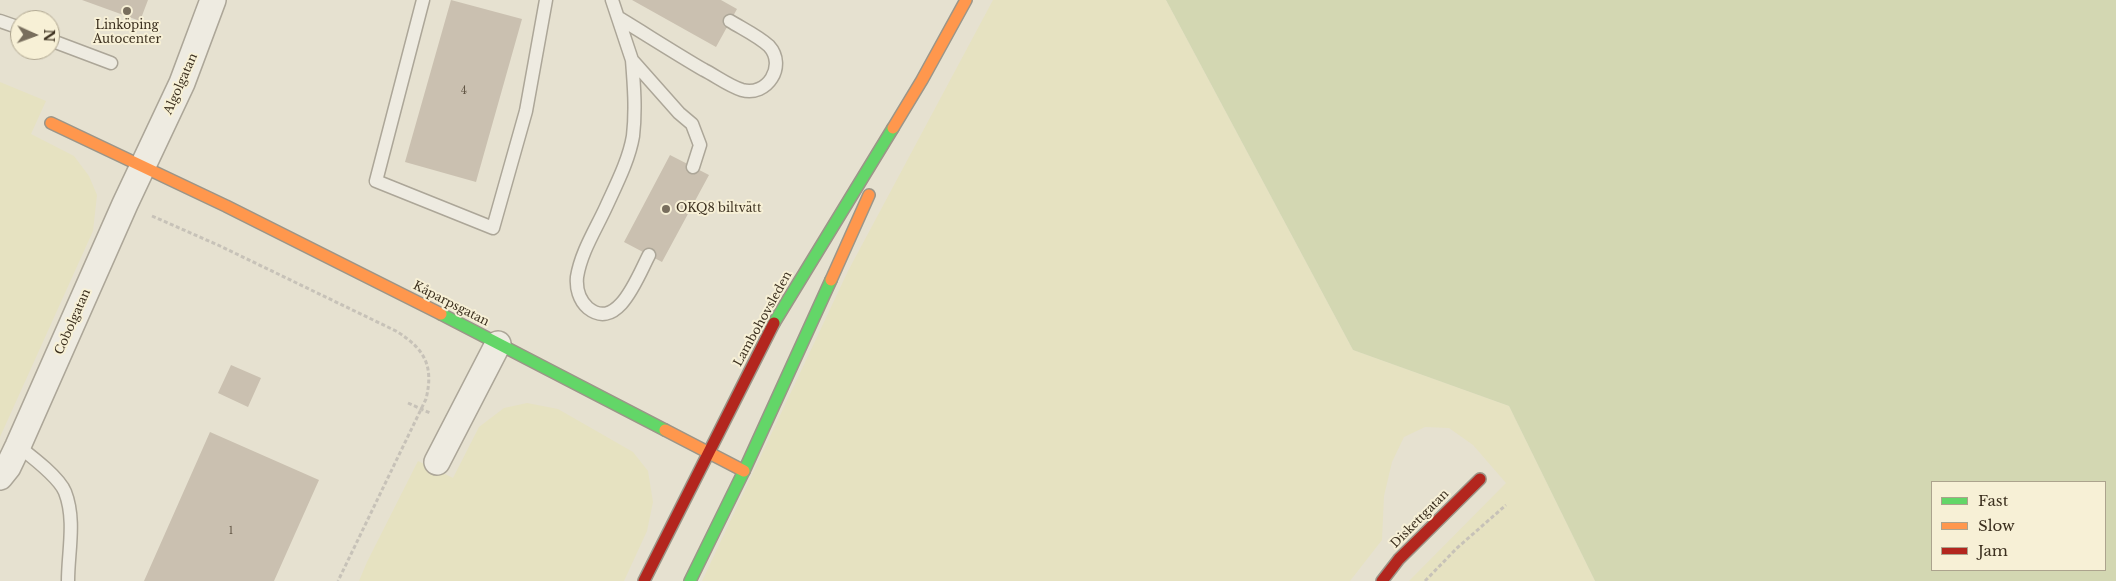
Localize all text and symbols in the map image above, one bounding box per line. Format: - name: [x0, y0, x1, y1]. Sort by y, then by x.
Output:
- marker: Linköping Autocenter: [121, 5, 133, 17]
- north arrow: [10, 10, 60, 60]
- place label: Linköping Autocenter: [93, 19, 161, 47]
- text: N: [40, 29, 58, 42]
- street label: Algolgatan: [161, 51, 201, 117]
- house number: 4: [461, 85, 467, 97]
- place label: OKQ8 biltvätt: [676, 202, 761, 216]
- marker: OKQ8 biltvätt: [660, 203, 672, 215]
- street label: Lambohovsleden: [731, 269, 795, 369]
- street label: Kåparpsgatan: [411, 279, 491, 329]
- street label: Cobolgatan: [52, 287, 94, 357]
- legend: [1931, 481, 2106, 571]
- street label: Diskettgatan: [1388, 487, 1452, 551]
- text: Fast: [1978, 491, 2008, 510]
- text: Slow: [1978, 516, 2015, 535]
- house number: 1: [229, 525, 233, 537]
- text: Jam: [1978, 541, 2008, 560]

